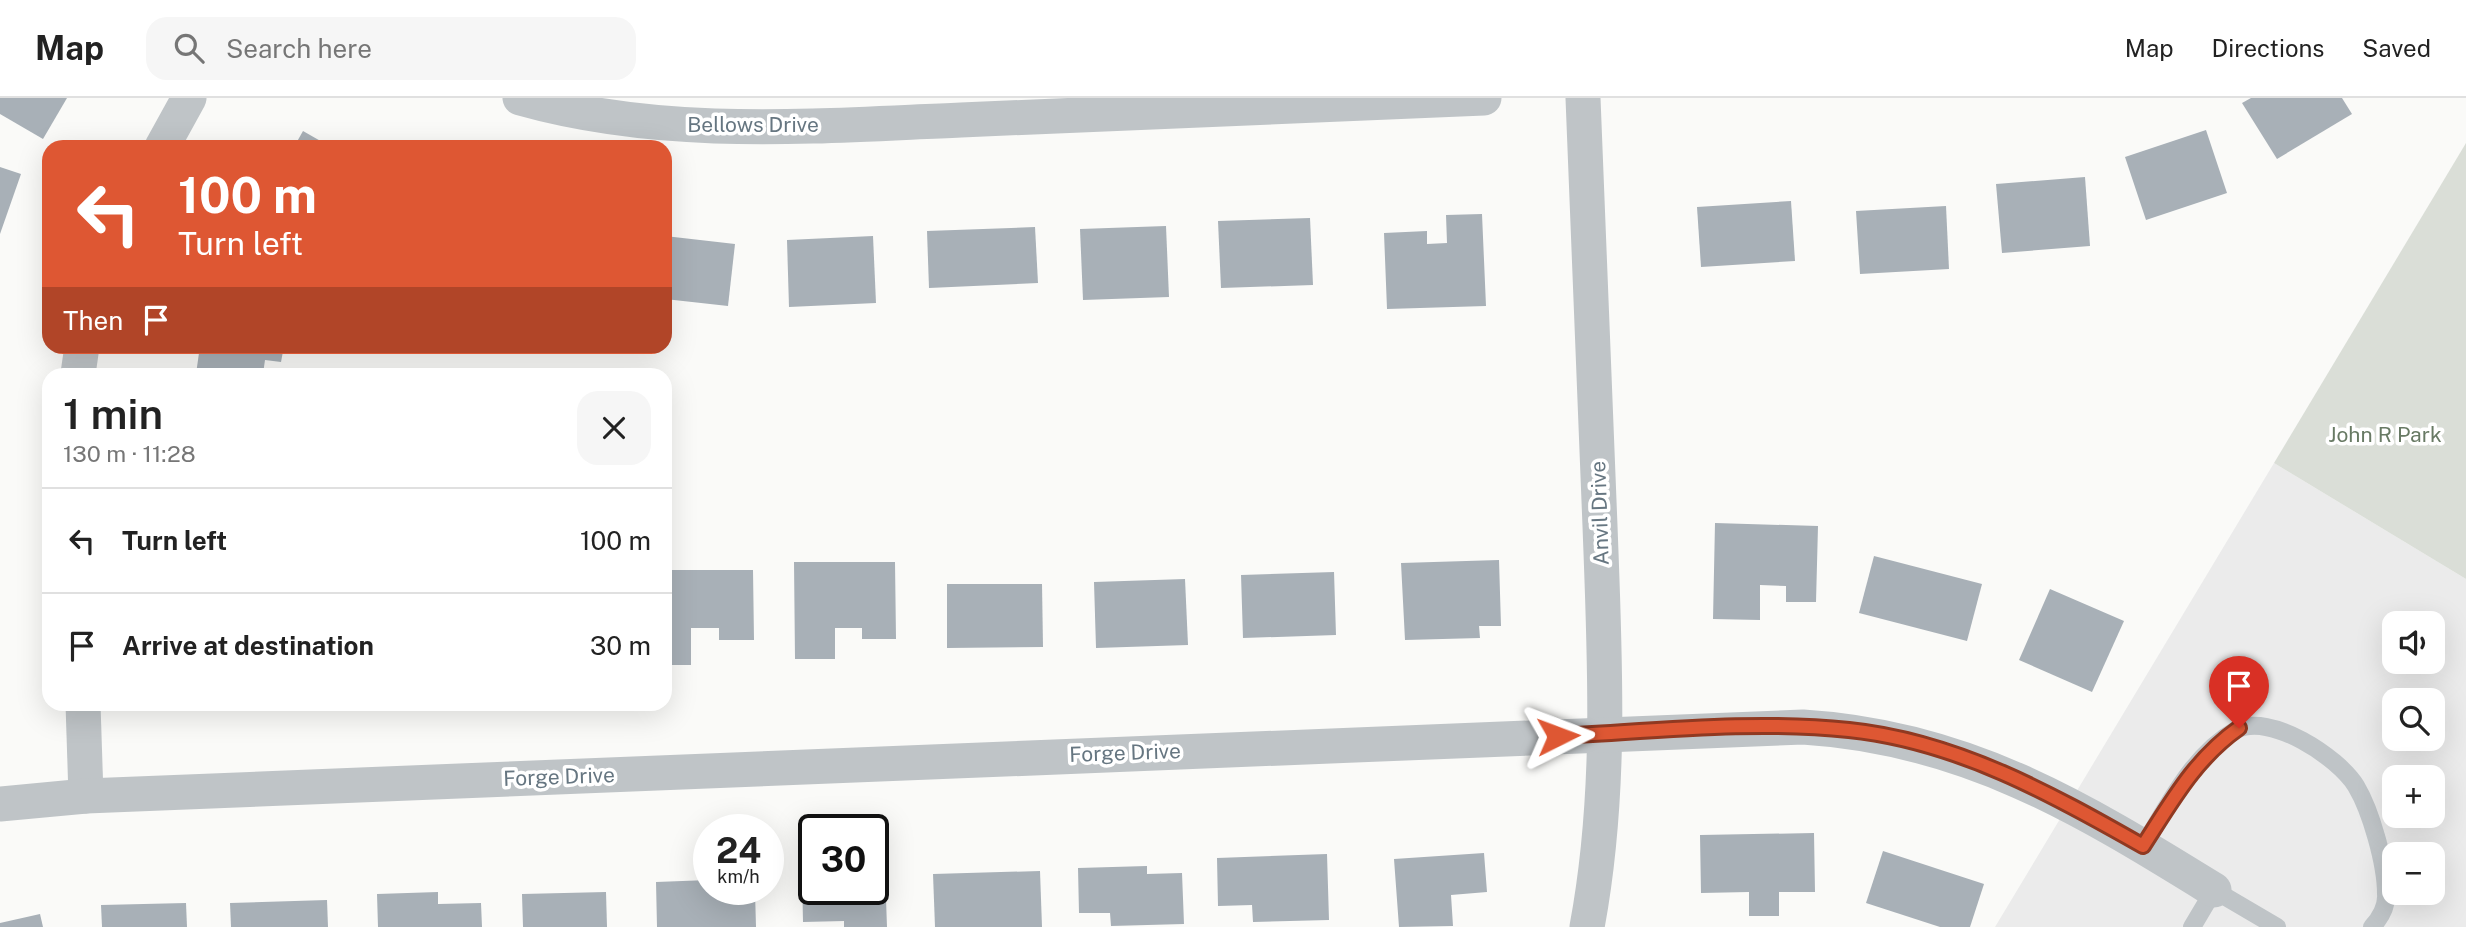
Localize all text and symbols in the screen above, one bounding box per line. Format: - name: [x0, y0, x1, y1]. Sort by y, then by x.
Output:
- search box: [146, 17, 636, 80]
- text: Map: [35, 29, 104, 67]
- icon: search: [170, 29, 208, 67]
- text: Search here: [226, 33, 372, 64]
- text: Map: [2125, 34, 2174, 62]
- text: Directions: [2212, 34, 2324, 62]
- text: Saved: [2362, 34, 2431, 62]
- street label: Bellows Drive: [687, 112, 819, 137]
- text: 100 m: [178, 166, 317, 224]
- icon: left: [63, 168, 154, 259]
- text: Turn left: [178, 225, 303, 262]
- icon: arrive: [137, 301, 175, 339]
- text: Then: [63, 305, 123, 336]
- text: 1 min: [63, 389, 163, 438]
- button: close: [577, 391, 651, 465]
- park label: John R Park: [2328, 422, 2442, 447]
- text: 130 m · 11:28: [63, 440, 196, 467]
- street label: Anvil Drive: [1585, 460, 1614, 566]
- icon: left: [63, 522, 101, 560]
- text: Turn left: [122, 525, 227, 556]
- text: 100 m: [580, 525, 651, 556]
- map controls: [2382, 611, 2445, 905]
- button: sound: [2382, 611, 2445, 674]
- icon: arrive: [63, 627, 101, 665]
- text: Arrive at destination: [122, 630, 374, 661]
- text: 30 m: [590, 630, 651, 661]
- pin: [2209, 656, 2269, 728]
- icon: arrive: [2220, 667, 2258, 705]
- button: search: [2382, 688, 2445, 751]
- position arrow: [1521, 699, 1595, 773]
- street label: Forge Drive: [1069, 738, 1181, 767]
- street label: Forge Drive: [503, 762, 615, 791]
- button: +: [2382, 765, 2445, 828]
- speed limit sign: 30: [798, 814, 889, 905]
- text: 24: [716, 830, 761, 871]
- button: −: [2382, 842, 2445, 905]
- text: km/h: [717, 866, 760, 887]

